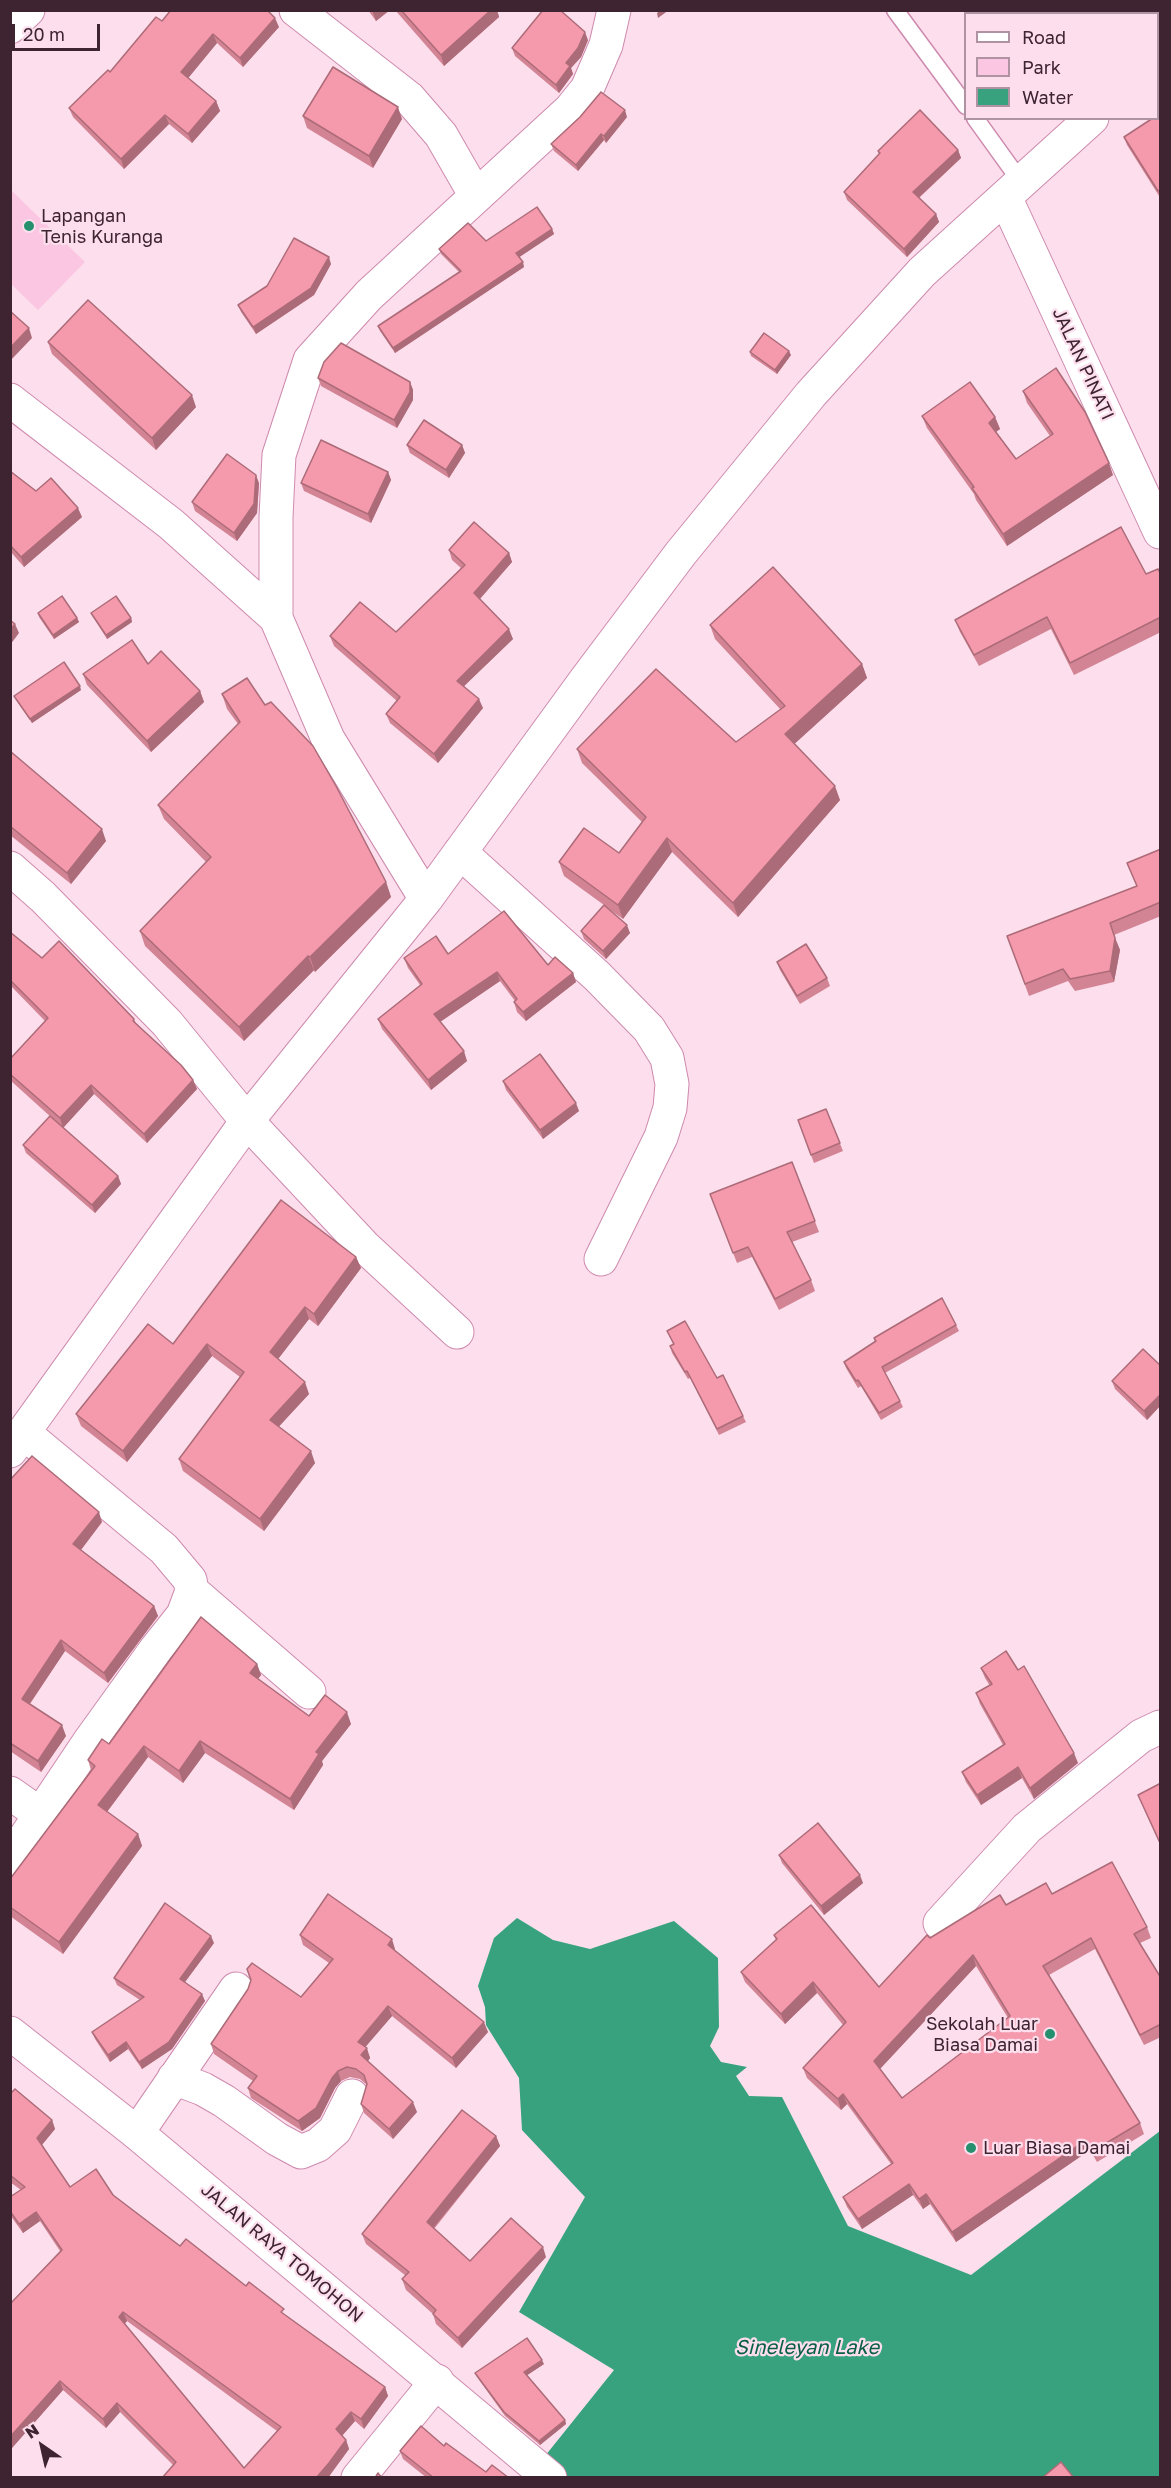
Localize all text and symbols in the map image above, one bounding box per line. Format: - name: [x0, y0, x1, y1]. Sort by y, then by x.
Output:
- scale bar: [15, 12, 104, 50]
- legend: [964, 12, 1159, 120]
- text: 20 m: [23, 23, 65, 45]
- text: Road: [1022, 26, 1066, 48]
- text: Park: [1022, 56, 1061, 78]
- text: Water: [1022, 86, 1073, 108]
- place label: Lapangan Tenis Kuranga: [41, 205, 163, 248]
- marker: Lapangan Tenis Kuranga: [22, 219, 36, 233]
- street label: JALAN PINATI: [1048, 305, 1118, 423]
- place label: Sekolah Luar Biasa Damai: [926, 2013, 1038, 2056]
- marker: Sekolah Luar Biasa Damai: [1043, 2027, 1057, 2041]
- place label: Luar Biasa Damai: [983, 2137, 1130, 2159]
- marker: Luar Biasa Damai: [964, 2141, 978, 2155]
- street label: JALAN RAYA TOMOHON: [197, 2179, 367, 2327]
- water label: Sineleyan Lake: [735, 2336, 879, 2360]
- north arrow: [12, 2416, 72, 2476]
- text: N: [21, 2419, 43, 2443]

